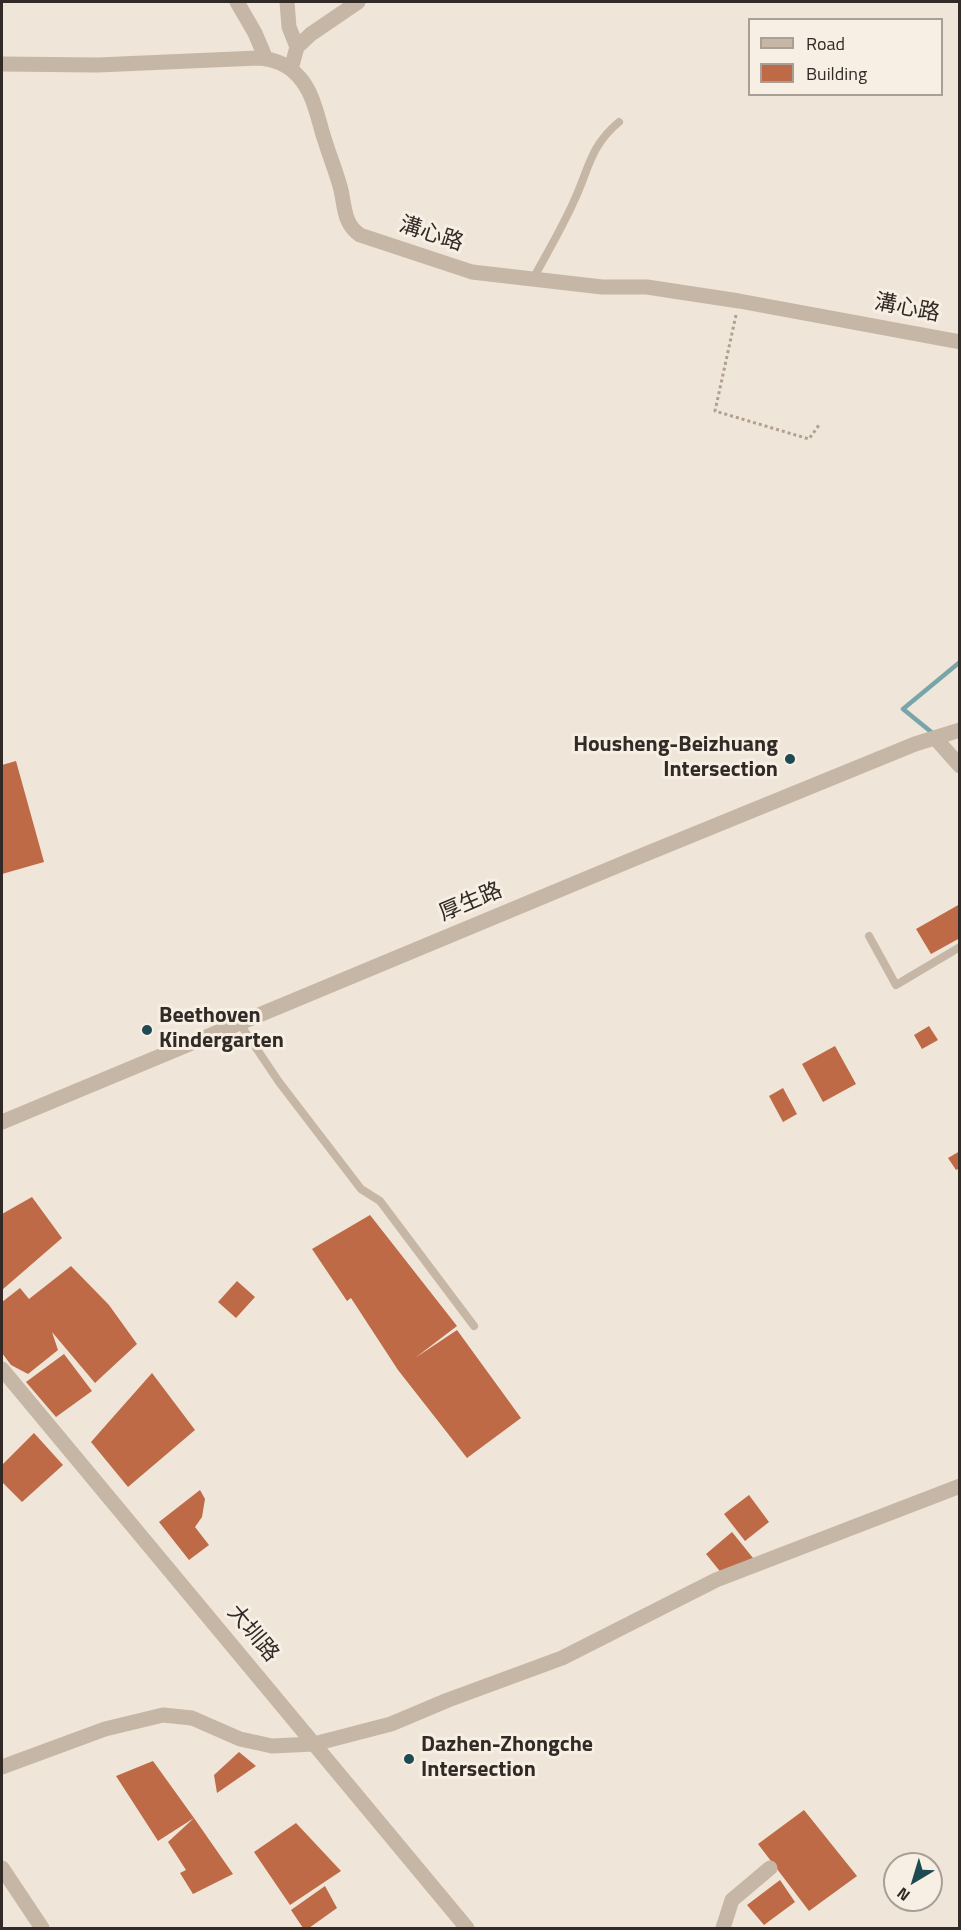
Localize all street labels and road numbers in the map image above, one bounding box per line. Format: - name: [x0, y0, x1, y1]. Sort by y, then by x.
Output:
- street label: 溝心路: [396, 212, 466, 258]
- street label: 溝心路: [872, 290, 942, 328]
- street label: 厚生路: [435, 878, 507, 928]
- street label: 大圳路: [221, 1600, 283, 1668]

